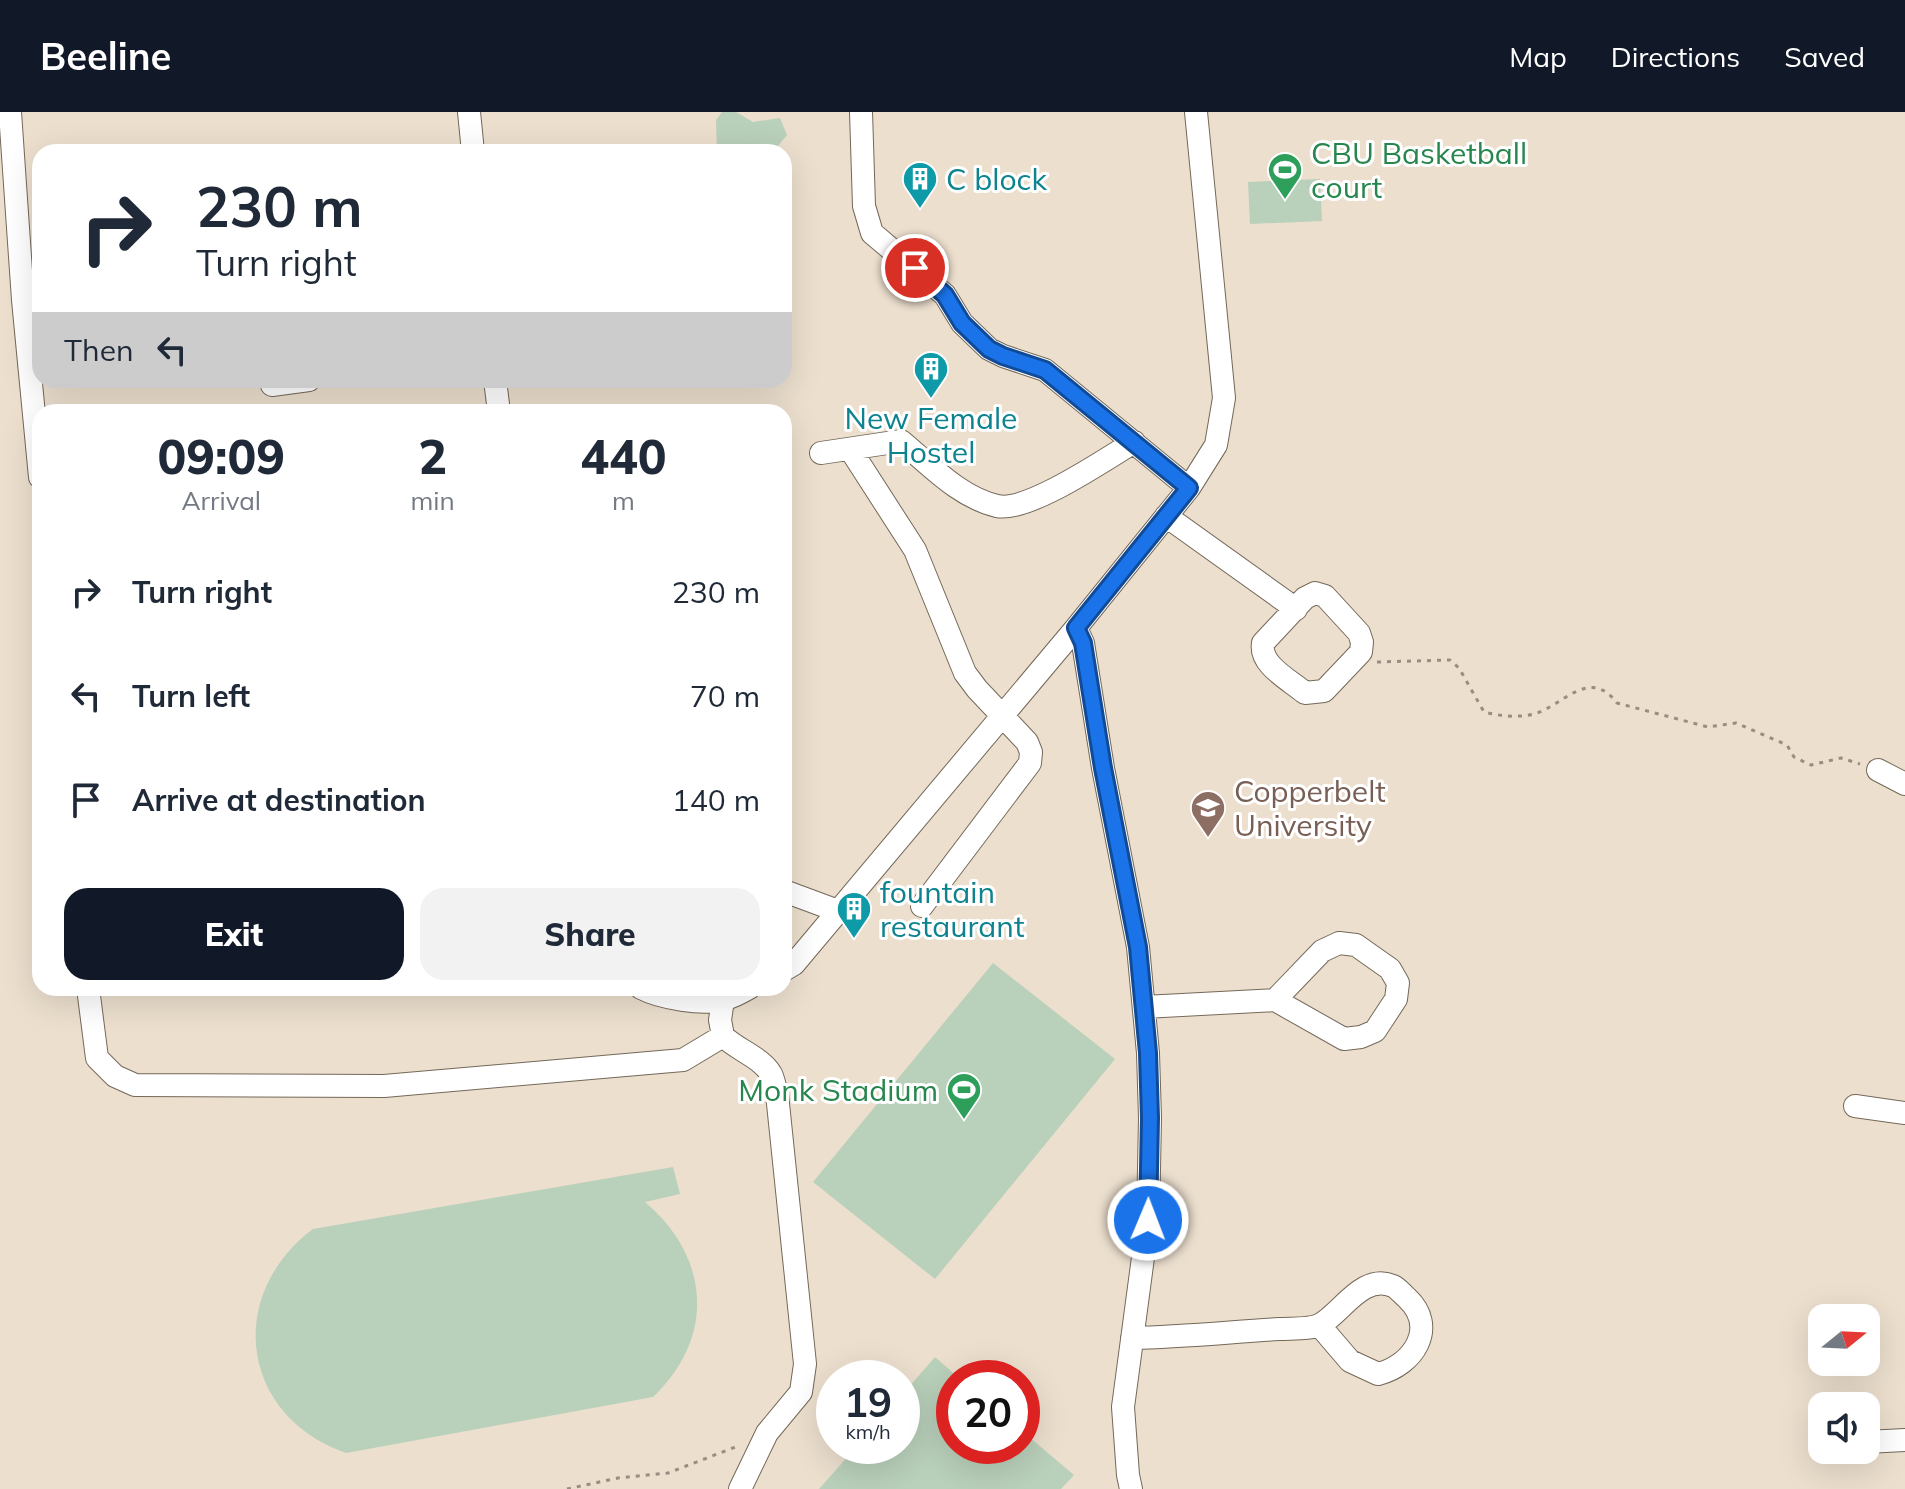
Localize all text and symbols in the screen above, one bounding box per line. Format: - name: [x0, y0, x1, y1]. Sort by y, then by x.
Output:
- text: Beeline: [40, 32, 171, 80]
- text: Map: [1509, 39, 1567, 74]
- text: Directions: [1611, 39, 1740, 74]
- text: Saved: [1784, 39, 1865, 74]
- place label: CBU Basketball court: [1311, 134, 1527, 206]
- sports icon: CBU Basketball court: [1266, 151, 1304, 201]
- building icon: C block: [901, 160, 939, 210]
- place label: C block: [946, 160, 1047, 198]
- text: 230 m: [196, 171, 363, 241]
- icon: right: [64, 176, 168, 280]
- pin: [881, 234, 949, 302]
- text: Turn right: [196, 240, 357, 285]
- icon: arrive: [893, 246, 937, 290]
- icon: left: [150, 328, 194, 372]
- text: Then: [64, 331, 134, 369]
- building icon: New Female Hostel: [912, 350, 950, 400]
- place label: New Female Hostel: [845, 399, 1017, 471]
- text: 09:09: [157, 426, 285, 486]
- text: 2: [418, 426, 447, 486]
- text: 440: [580, 426, 667, 486]
- text: Arrival: [181, 484, 261, 517]
- text: min: [411, 484, 455, 517]
- text: m: [612, 484, 635, 517]
- icon: right: [64, 570, 108, 614]
- text: Turn right: [132, 573, 272, 611]
- text: 230 m: [672, 573, 760, 611]
- icon: left: [64, 674, 108, 718]
- text: Turn left: [132, 677, 250, 715]
- text: 70 m: [690, 677, 760, 715]
- place label: Copperbelt University: [1234, 772, 1386, 844]
- icon: arrive: [64, 778, 108, 822]
- text: Arrive at destination: [132, 781, 426, 819]
- text: 140 m: [672, 781, 760, 819]
- school or university icon: Copperbelt University: [1189, 789, 1227, 839]
- place label: fountain restaurant: [880, 873, 1024, 945]
- button: Exit: [64, 888, 404, 980]
- button: Share: [420, 888, 760, 980]
- building icon: fountain restaurant: [835, 890, 873, 940]
- place label: Monk Stadium: [738, 1071, 938, 1109]
- sports icon: Monk Stadium: [945, 1071, 983, 1121]
- position arrow: [1106, 1178, 1190, 1262]
- north arrow: [1808, 1304, 1880, 1376]
- map controls: [1808, 1304, 1880, 1464]
- speed limit sign: 20: [936, 1360, 1040, 1464]
- text: 19: [844, 1377, 892, 1427]
- button: sound: [1808, 1392, 1880, 1464]
- text: km/h: [845, 1419, 891, 1444]

